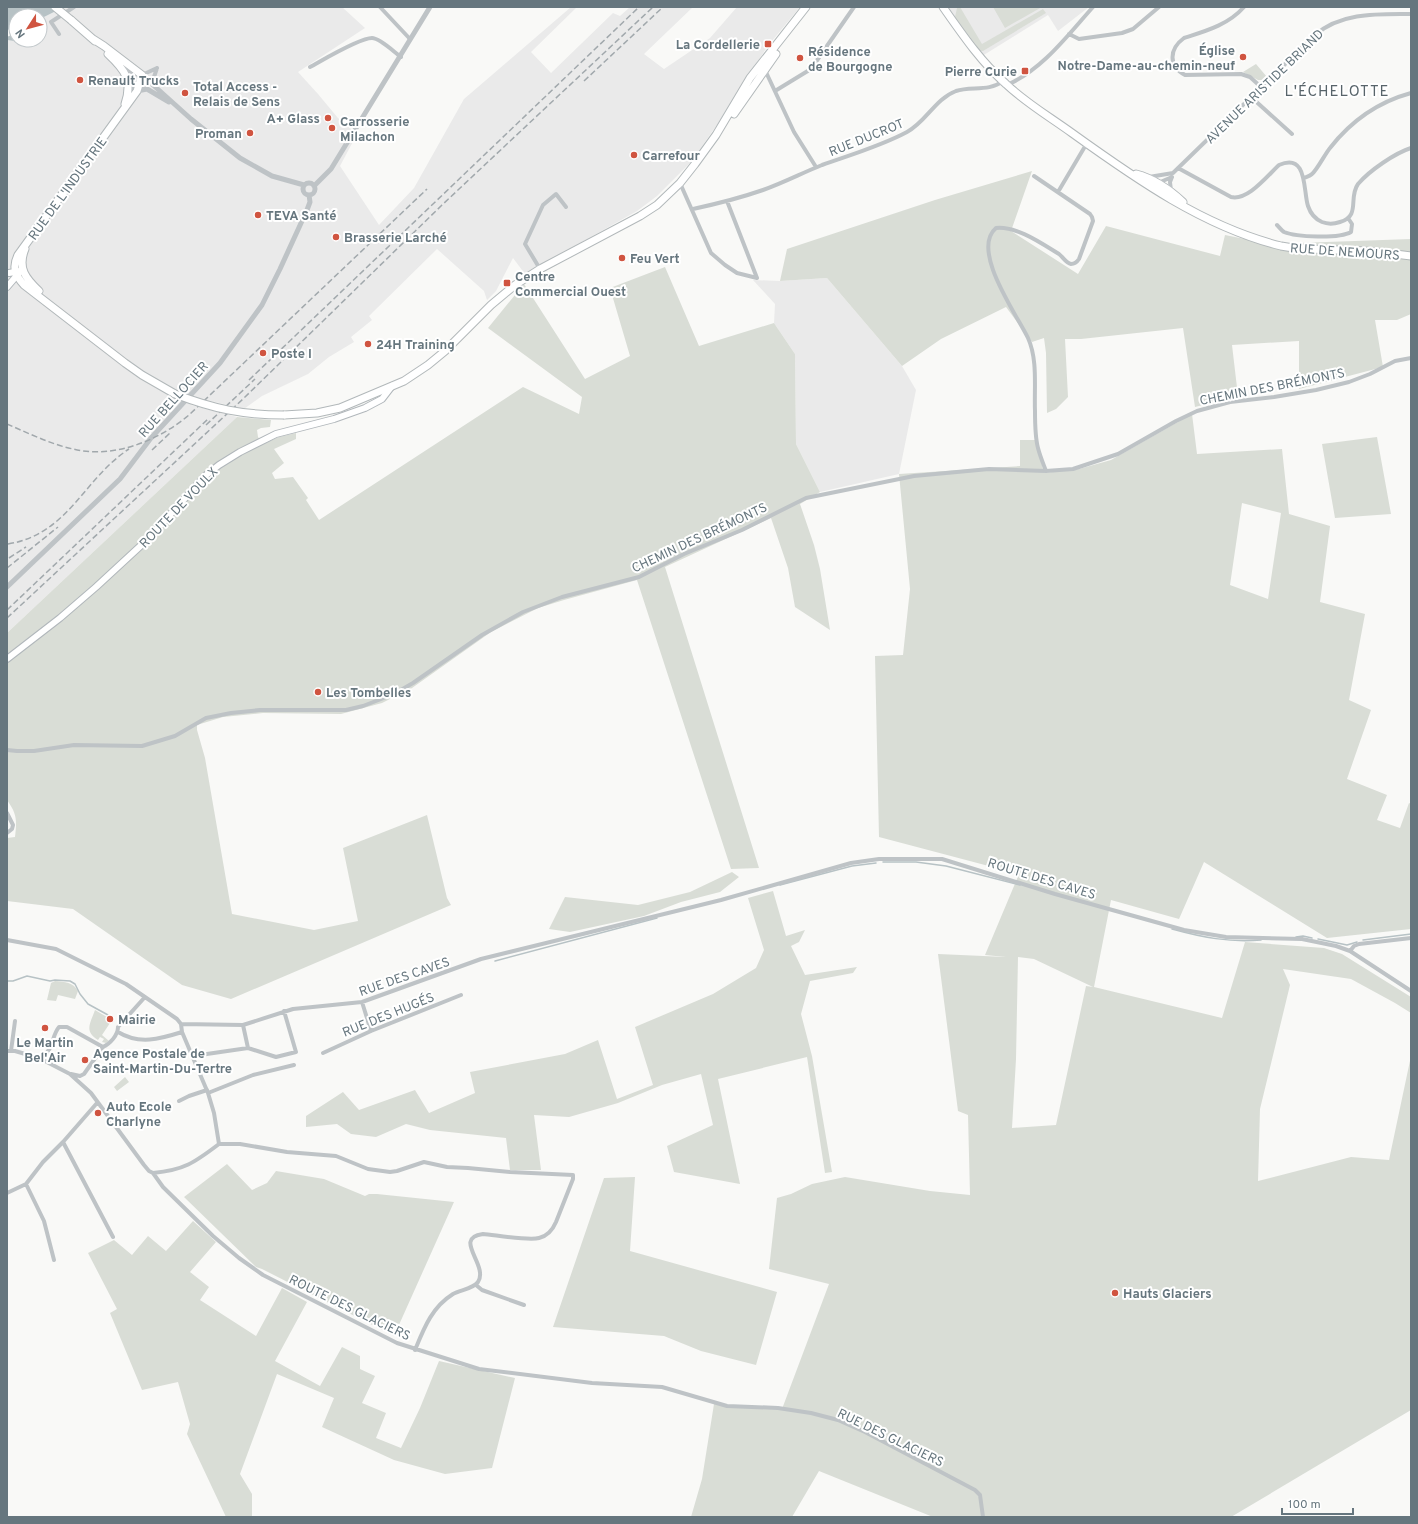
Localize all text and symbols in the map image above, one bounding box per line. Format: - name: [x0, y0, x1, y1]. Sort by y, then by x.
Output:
- north arrow: [8, 8, 48, 48]
- text: N: [13, 26, 29, 41]
- street label: AVENUE ARISTIDE BRIAND: [1203, 27, 1328, 148]
- place label: La Cordellerie: [676, 38, 760, 54]
- marker: La Cordellerie: [763, 39, 773, 49]
- place label: Église Notre-Dame-au-chemin-neuf: [1058, 42, 1235, 75]
- place label: Résidence de Bourgogne: [808, 45, 893, 76]
- marker: Église Notre-Dame-au-chemin-neuf: [1238, 52, 1248, 62]
- marker: Résidence de Bourgogne: [795, 53, 805, 63]
- place label: Pierre Curie: [945, 65, 1017, 81]
- marker: Pierre Curie: [1020, 66, 1030, 76]
- place label: Renault Trucks: [88, 74, 179, 90]
- marker: Renault Trucks: [75, 75, 85, 85]
- place label: Total Access - Relais de Sens: [193, 80, 280, 111]
- district label: L'ÉCHELOTTE: [1284, 82, 1390, 102]
- marker: Total Access - Relais de Sens: [180, 88, 190, 98]
- place label: A+ Glass: [266, 112, 320, 128]
- marker: A+ Glass: [323, 113, 333, 123]
- place label: Carrosserie Milachon: [340, 115, 409, 146]
- street label: RUE DUCROT: [827, 117, 907, 161]
- marker: Carrosserie Milachon: [327, 123, 337, 133]
- place label: Proman: [195, 127, 242, 143]
- marker: Proman: [245, 128, 255, 138]
- street label: RUE DE L'INDUSTRIE: [26, 134, 111, 244]
- place label: Carrefour: [642, 149, 701, 165]
- marker: Carrefour: [629, 150, 639, 160]
- place label: TEVA Santé: [266, 209, 336, 225]
- marker: TEVA Santé: [253, 210, 263, 220]
- place label: Brasserie Larché: [344, 231, 447, 247]
- marker: Brasserie Larché: [331, 232, 341, 242]
- street label: RUE DE NEMOURS: [1289, 241, 1400, 265]
- place label: Feu Vert: [630, 252, 680, 268]
- marker: Feu Vert: [617, 253, 627, 263]
- place label: Centre Commercial Ouest: [515, 270, 626, 301]
- marker: Centre Commercial Ouest: [502, 278, 512, 288]
- place label: 24H Training: [376, 338, 455, 354]
- marker: 24H Training: [363, 339, 373, 349]
- place label: Poste I: [271, 347, 312, 363]
- marker: Poste I: [258, 348, 268, 358]
- street label: RUE BELLOCIER: [136, 359, 213, 442]
- street label: CHEMIN DES BRÉMONTS: [1198, 364, 1346, 410]
- street label: ROUTE DE VOULX: [137, 464, 222, 552]
- street label: CHEMIN DES BRÉMONTS: [629, 499, 770, 577]
- place label: Les Tombelles: [326, 686, 411, 702]
- marker: Les Tombelles: [313, 687, 323, 697]
- street label: ROUTE DES CAVES: [985, 856, 1097, 904]
- street label: RUE DES CAVES: [357, 955, 452, 1001]
- street label: RUE DES HUGÉS: [340, 988, 437, 1042]
- place label: Mairie: [118, 1013, 156, 1029]
- marker: Mairie: [105, 1014, 115, 1024]
- marker: Le Martin Bel'Air: [40, 1023, 50, 1033]
- place label: Le Martin Bel'Air: [16, 1036, 74, 1067]
- place label: Agence Postale de Saint-Martin-Du-Tertre: [93, 1047, 232, 1078]
- marker: Agence Postale de Saint-Martin-Du-Tertre: [80, 1055, 90, 1065]
- place label: Auto Ecole Charlyne: [106, 1100, 172, 1131]
- marker: Auto Ecole Charlyne: [93, 1108, 103, 1118]
- street label: ROUTE DES GLACIERS: [286, 1272, 413, 1345]
- place label: Hauts Glaciers: [1123, 1287, 1212, 1303]
- marker: Hauts Glaciers: [1110, 1288, 1120, 1298]
- street label: RUE DES GLACIERS: [834, 1406, 946, 1471]
- scale bar: [1282, 1490, 1353, 1516]
- text: 100 m: [1288, 1497, 1321, 1513]

